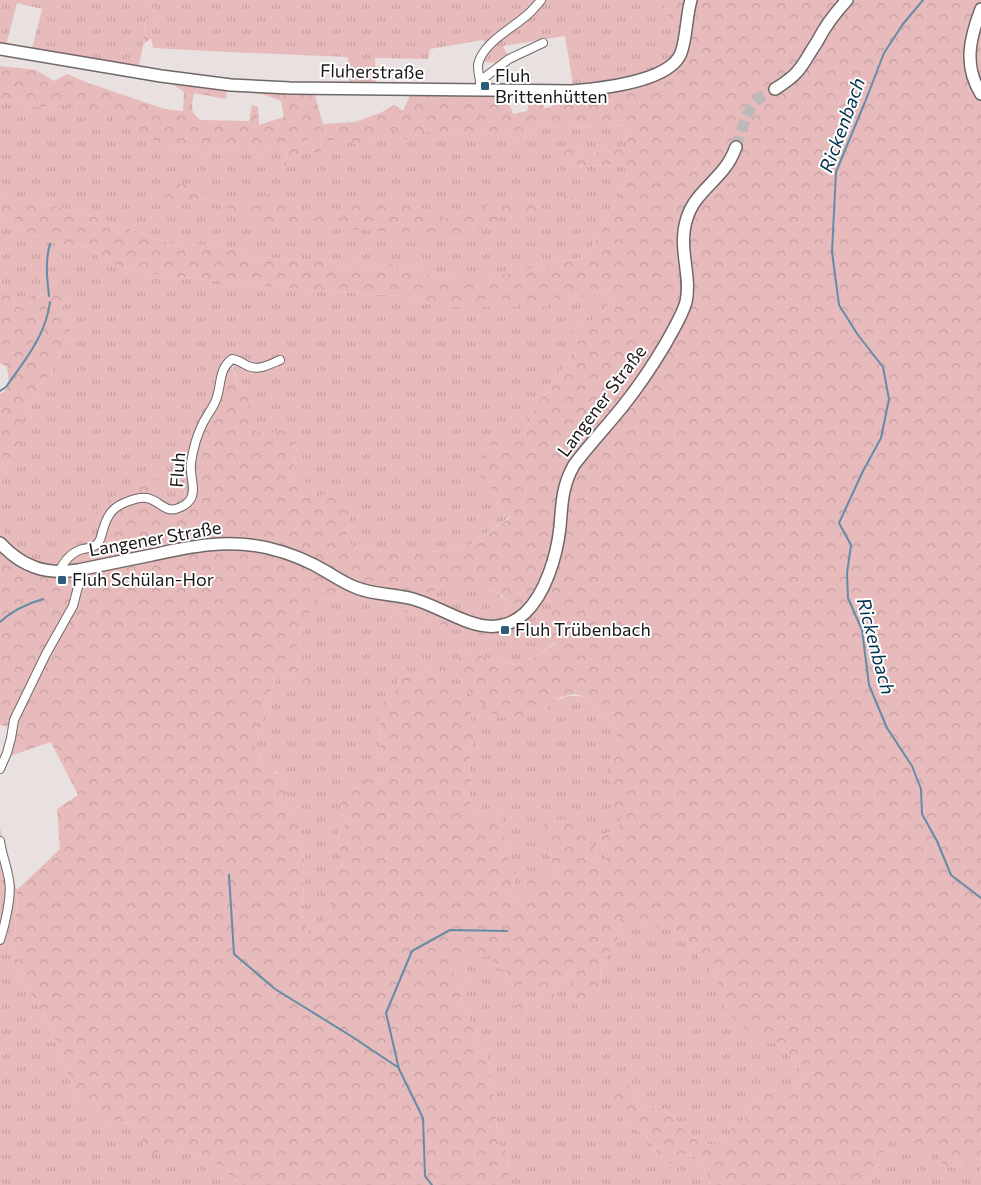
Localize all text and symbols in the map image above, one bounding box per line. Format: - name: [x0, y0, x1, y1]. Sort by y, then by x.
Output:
- street label: Fluherstraße: [320, 59, 424, 83]
- place label: Fluh Brittenhütten: [495, 64, 608, 107]
- water label: Rickenbach: [814, 74, 869, 175]
- marker: Fluh Brittenhütten: [479, 80, 491, 92]
- street label: Langener Straße: [552, 340, 650, 461]
- street label: Fluh: [165, 452, 189, 488]
- street label: Langener Straße: [87, 516, 223, 560]
- place label: Fluh Schülan-Hor: [72, 568, 214, 590]
- marker: Fluh Schülan-Hor: [56, 574, 68, 586]
- water label: Rickenbach: [853, 595, 900, 697]
- place label: Fluh Trübenbach: [515, 618, 651, 640]
- marker: Fluh Trübenbach: [499, 624, 511, 636]

